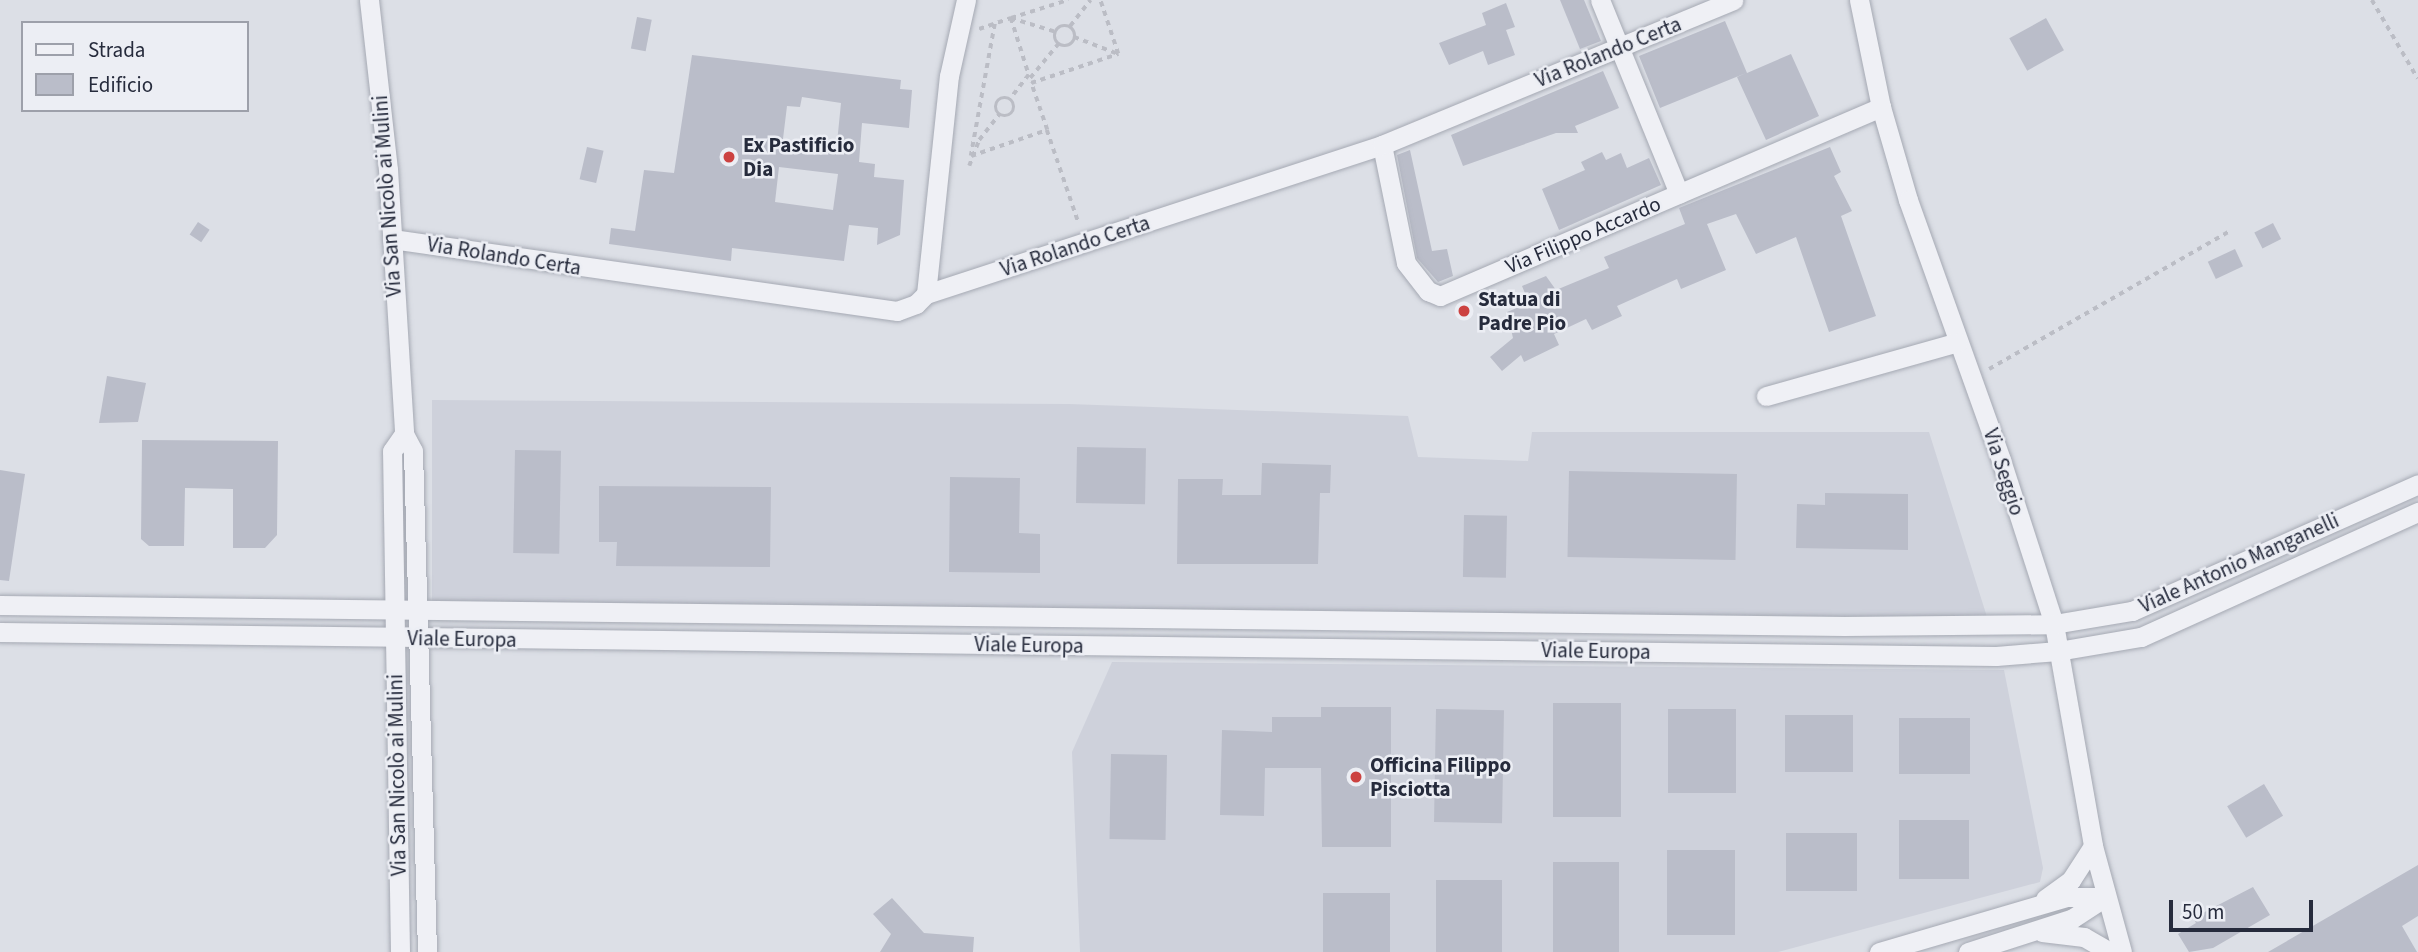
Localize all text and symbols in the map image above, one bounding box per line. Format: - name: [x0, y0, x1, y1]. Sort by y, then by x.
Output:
- street label: Via Rolando Certa: [1531, 11, 1685, 93]
- legend: [21, 21, 248, 112]
- text: Strada: [88, 35, 145, 65]
- text: Edificio: [88, 70, 153, 100]
- street label: Via San Nicolò ai Mulini: [367, 94, 407, 298]
- place label: Ex Pastificio Dia: [743, 132, 854, 182]
- marker: Ex Pastificio Dia: [721, 149, 737, 165]
- street label: Via Filippo Accardo: [1502, 191, 1664, 279]
- street label: Via Rolando Certa: [997, 210, 1153, 282]
- street label: Via Rolando Certa: [425, 231, 583, 281]
- place label: Statua di Padre Pio: [1478, 286, 1566, 336]
- marker: Statua di Padre Pio: [1456, 303, 1472, 319]
- street label: Via Seggio: [1978, 425, 2030, 519]
- street label: Viale Antonio Manganelli: [2135, 508, 2343, 618]
- street label: Viale Europa: [407, 625, 517, 653]
- street label: Viale Europa: [974, 631, 1084, 659]
- street label: Viale Europa: [1541, 637, 1651, 665]
- street label: Via San Nicolò ai Mulini: [383, 674, 411, 876]
- place label: Officina Filippo Pisciotta: [1370, 752, 1511, 802]
- marker: Officina Filippo Pisciotta: [1348, 769, 1364, 785]
- scale bar: [2173, 886, 2316, 930]
- text: 50 m: [2182, 897, 2224, 927]

